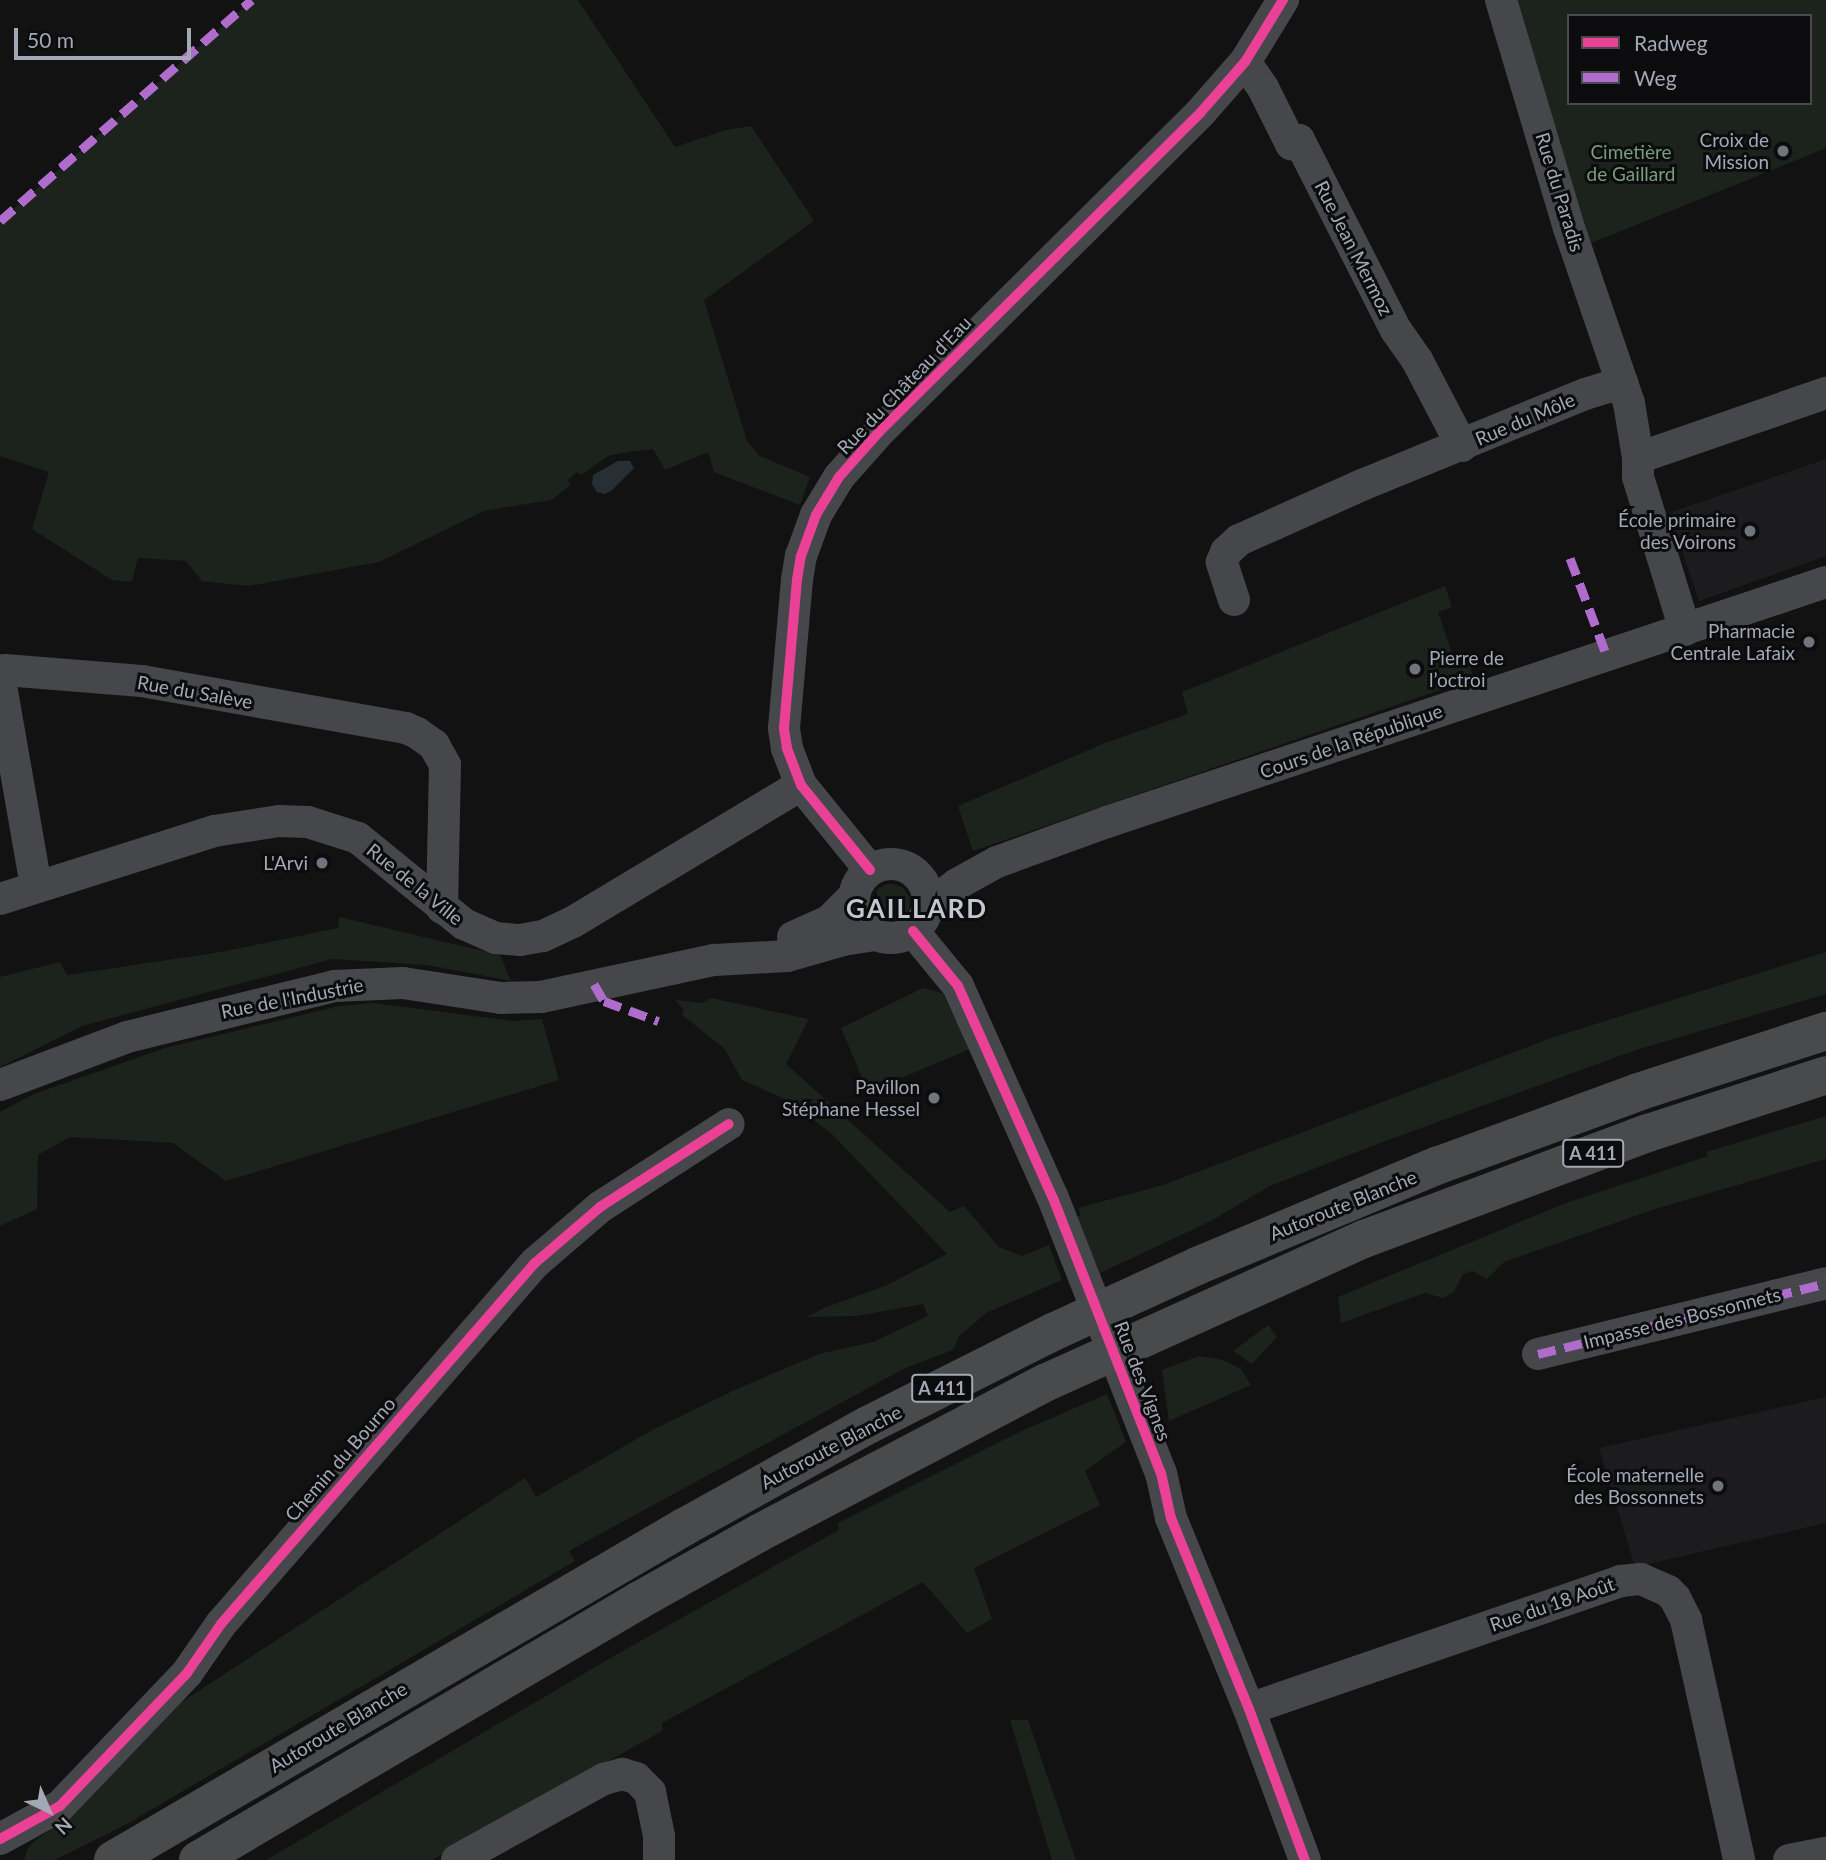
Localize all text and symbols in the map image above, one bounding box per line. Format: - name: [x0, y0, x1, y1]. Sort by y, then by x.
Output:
- scale bar: [18, 14, 194, 58]
- legend: [1567, 14, 1812, 105]
- text: 50 m: [27, 27, 74, 52]
- text: Radweg: [1634, 30, 1708, 55]
- text: Weg: [1634, 65, 1677, 90]
- place label: Croix de Mission: [1700, 129, 1769, 173]
- street label: Rue du Paradis: [1531, 130, 1589, 254]
- park label: Cimetière de Gaillard: [1587, 141, 1675, 185]
- marker: Croix de Mission: [1775, 143, 1791, 159]
- street label: Rue Jean Mermoz: [1310, 177, 1398, 319]
- street label: Rue du Château d'Eau: [832, 311, 976, 459]
- street label: Rue du Môle: [1472, 388, 1578, 450]
- place label: École primaire des Voirons: [1618, 509, 1736, 553]
- marker: École primaire des Voirons: [1742, 523, 1758, 539]
- place label: Pharmacie Centrale Lafaix: [1670, 620, 1795, 664]
- marker: Pharmacie Centrale Lafaix: [1801, 634, 1817, 650]
- place label: Pierre de l’octroi: [1429, 647, 1504, 691]
- marker: Pierre de l’octroi: [1407, 661, 1423, 677]
- street label: Rue du Salève: [136, 671, 254, 713]
- street label: Cours de la République: [1257, 699, 1445, 783]
- street label: Rue de la Ville: [362, 838, 468, 930]
- place label: L'Arvi: [263, 852, 308, 874]
- marker: L'Arvi: [314, 855, 330, 871]
- district label: GAILLARD: [847, 893, 987, 925]
- street label: Rue de l'Industrie: [219, 973, 365, 1023]
- place label: Pavillon Stéphane Hessel: [782, 1076, 920, 1120]
- marker: Pavillon Stéphane Hessel: [926, 1090, 942, 1106]
- road number: A 411: [1562, 1138, 1624, 1168]
- street label: Autoroute Blanche: [1266, 1165, 1420, 1245]
- street label: Impasse des Bossonnets: [1581, 1282, 1783, 1354]
- street label: Rue des Vignes: [1110, 1318, 1176, 1444]
- road number: A 411: [911, 1373, 974, 1402]
- street label: Chemin du Bourno: [280, 1392, 400, 1526]
- street label: Autoroute Blanche: [756, 1400, 906, 1494]
- place label: École maternelle des Bossonnets: [1566, 1464, 1704, 1508]
- marker: École maternelle des Bossonnets: [1710, 1478, 1726, 1494]
- street label: Rue du 18 Août: [1486, 1572, 1618, 1636]
- street label: Autoroute Blanche: [265, 1677, 411, 1777]
- north arrow: [14, 1776, 84, 1846]
- text: N: [51, 1813, 77, 1840]

